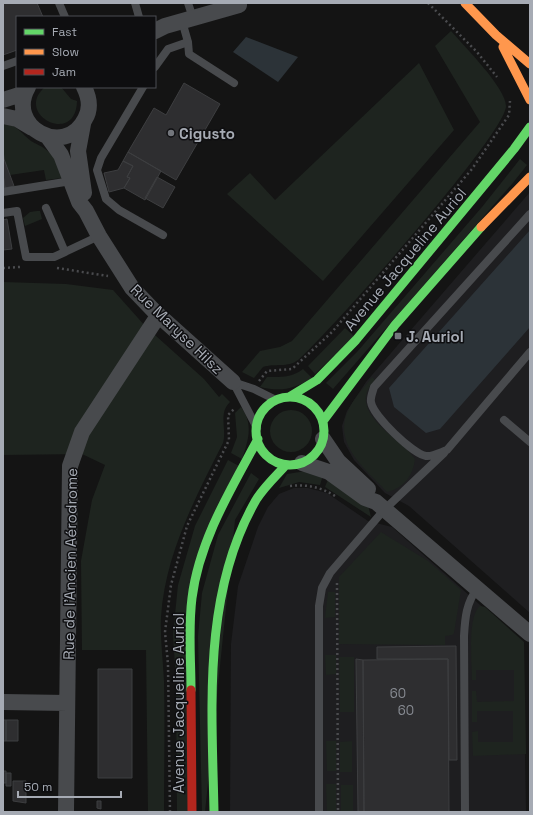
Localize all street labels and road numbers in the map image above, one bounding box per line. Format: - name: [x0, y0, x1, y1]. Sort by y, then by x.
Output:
- street label: Avenue Jacqueline Auriol: [340, 184, 470, 334]
- street label: Rue Maryse Hilsz: [127, 280, 227, 378]
- street label: Rue de l'Ancien Aérodrome: [59, 468, 81, 660]
- street label: Avenue Jacqueline Auriol: [169, 613, 188, 793]

